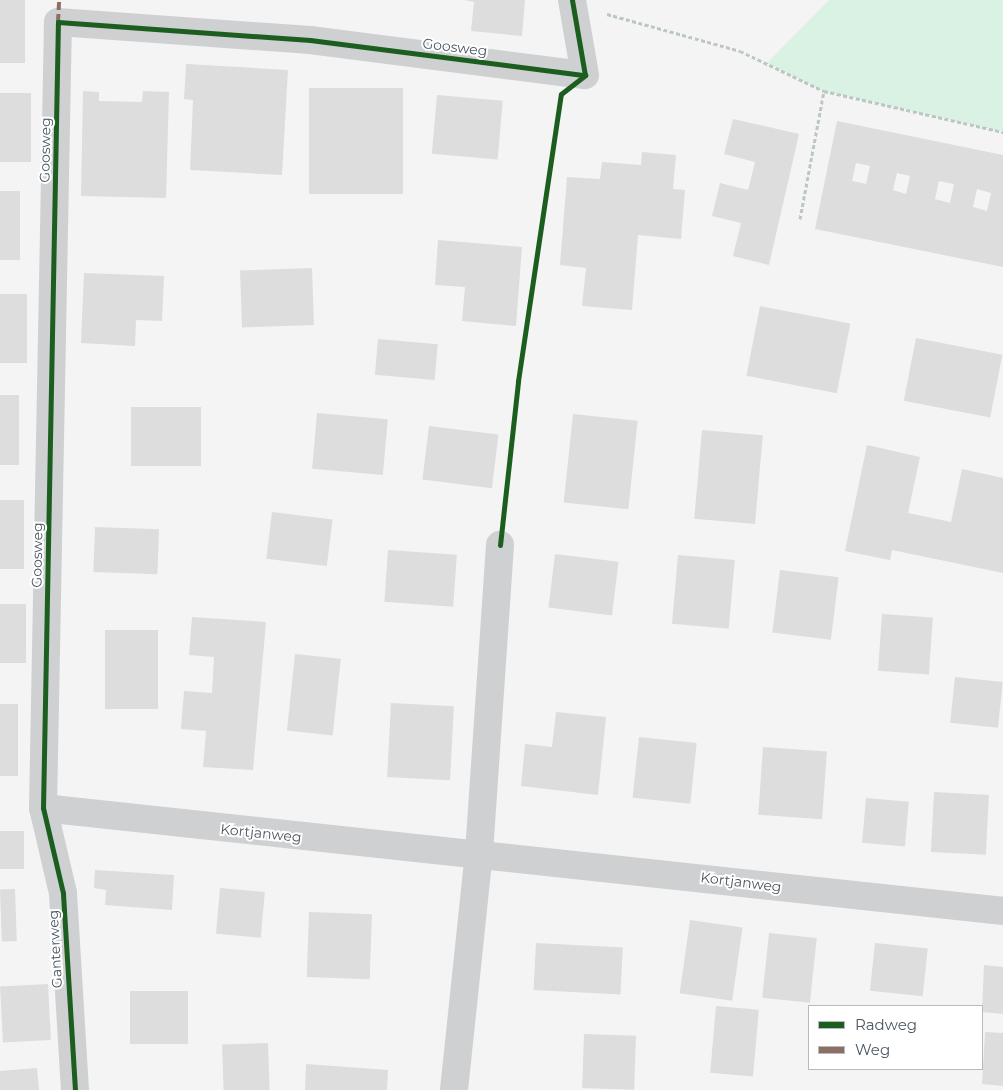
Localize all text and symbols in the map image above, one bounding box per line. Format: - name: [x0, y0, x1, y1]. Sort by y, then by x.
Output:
- street label: Goosweg: [422, 35, 488, 59]
- street label: Goosweg: [36, 117, 54, 183]
- street label: Goosweg: [28, 522, 46, 588]
- street label: Kortjanweg: [220, 820, 302, 846]
- street label: Kortjanweg: [700, 869, 782, 895]
- street label: Ganterweg: [45, 909, 65, 989]
- legend: [808, 1005, 983, 1070]
- text: Radweg: [855, 1015, 917, 1034]
- text: Weg: [855, 1040, 890, 1059]

